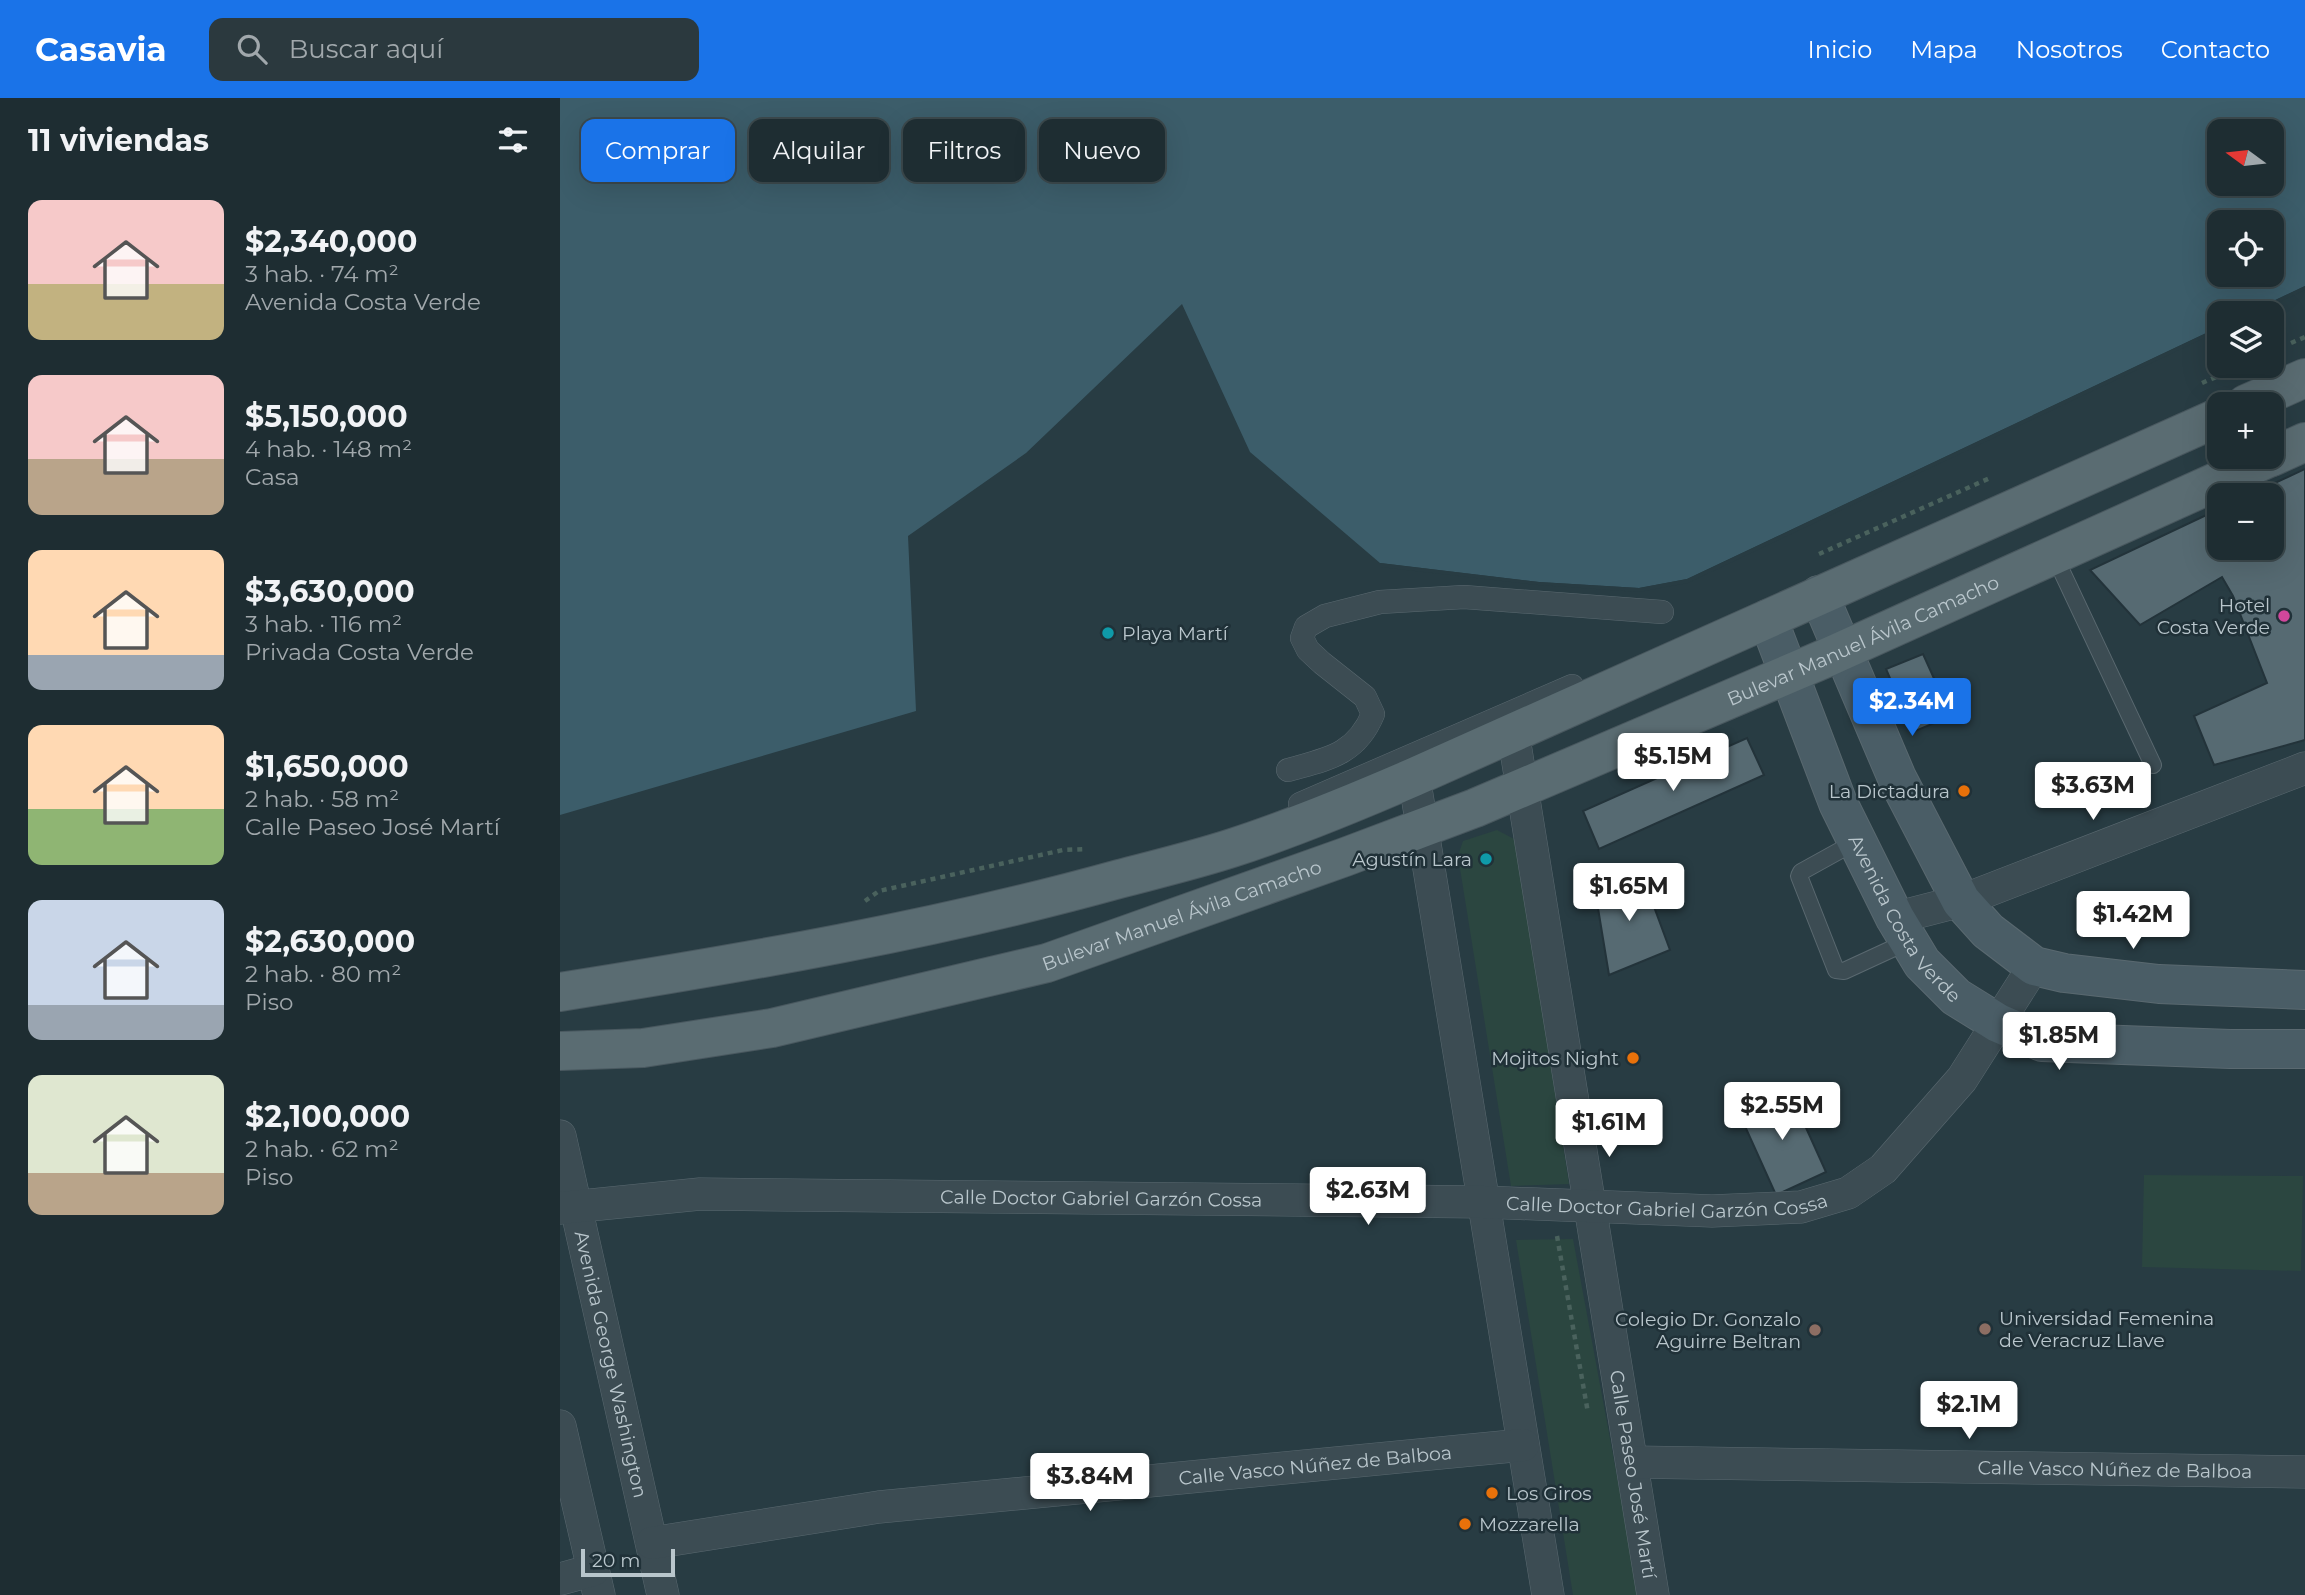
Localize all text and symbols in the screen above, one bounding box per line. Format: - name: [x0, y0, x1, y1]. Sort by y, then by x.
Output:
- search box: [209, 18, 699, 81]
- text: Casavia: [35, 29, 167, 69]
- icon: search: [233, 30, 271, 68]
- text: Buscar aquí: [289, 33, 443, 65]
- text: Inicio: [1807, 35, 1872, 64]
- text: Mapa: [1910, 35, 1978, 64]
- text: Nosotros: [2016, 35, 2123, 64]
- text: Contacto: [2161, 35, 2270, 64]
- chip: Comprar: [581, 119, 735, 182]
- chip: Alquilar: [749, 119, 889, 182]
- chip: Filtros: [903, 119, 1025, 182]
- chip: Nuevo: [1039, 119, 1165, 182]
- north arrow: [2207, 119, 2284, 196]
- map controls: [2207, 119, 2284, 560]
- icon: filters: [494, 121, 532, 159]
- text: 11 viviendas: [28, 122, 209, 159]
- button: locate: [2207, 210, 2284, 287]
- text: $2,340,000: [245, 223, 417, 260]
- icon: home: [84, 228, 168, 312]
- text: 3 hab. · 74 m²: [245, 260, 399, 288]
- text: Avenida Costa Verde: [245, 288, 481, 316]
- button: layers: [2207, 301, 2284, 378]
- button: +: [2207, 392, 2284, 469]
- text: $5,150,000: [245, 398, 408, 435]
- icon: home: [84, 403, 168, 487]
- text: 4 hab. · 148 m²: [245, 435, 412, 463]
- text: Casa: [245, 463, 300, 491]
- button: −: [2207, 483, 2284, 560]
- street label: Bulevar Manuel Ávila Camacho: [1724, 570, 2003, 711]
- text: $3,630,000: [245, 573, 415, 610]
- icon: home: [84, 578, 168, 662]
- place label: Hotel Costa Verde: [2157, 594, 2270, 639]
- marker: Hotel Costa Verde: [2276, 608, 2292, 624]
- text: 3 hab. · 116 m²: [245, 610, 402, 638]
- place label: Playa Martí: [1122, 622, 1229, 645]
- marker: Playa Martí: [1100, 625, 1116, 641]
- text: Privada Costa Verde: [245, 638, 474, 666]
- pin: $2.34M: [1855, 678, 1969, 738]
- text: $2.34M: [1869, 687, 1955, 715]
- pin: $5.15M: [1616, 734, 1730, 793]
- text: $5.15M: [1634, 742, 1712, 770]
- text: $1,650,000: [245, 748, 409, 785]
- icon: home: [84, 753, 168, 837]
- pin: $3.63M: [2036, 762, 2150, 822]
- text: $3.63M: [2051, 771, 2135, 799]
- place label: La Dictadura: [1829, 780, 1950, 803]
- marker: La Dictadura: [1956, 783, 1972, 799]
- text: 2 hab. · 58 m²: [245, 785, 399, 813]
- text: Calle Paseo José Martí: [245, 813, 500, 841]
- street label: Avenida Costa Verde: [1844, 831, 1966, 1007]
- place label: Agustín Lara: [1352, 848, 1472, 871]
- marker: Agustín Lara: [1478, 851, 1494, 867]
- street label: Bulevar Manuel Ávila Camacho: [1039, 855, 1325, 976]
- pin: $1.65M: [1572, 864, 1686, 923]
- text: $1.65M: [1589, 872, 1669, 900]
- pin: $1.42M: [2076, 892, 2190, 951]
- text: $1.42M: [2093, 900, 2173, 928]
- text: $2,630,000: [245, 923, 415, 960]
- icon: home: [84, 928, 168, 1012]
- text: 2 hab. · 80 m²: [245, 960, 401, 988]
- text: Piso: [245, 988, 293, 1016]
- pin: $1.85M: [2002, 1012, 2116, 1072]
- text: $1.85M: [2019, 1021, 2099, 1049]
- place label: Mojitos Night: [1491, 1047, 1619, 1070]
- marker: Mojitos Night: [1625, 1050, 1641, 1066]
- pin: $2.55M: [1725, 1082, 1839, 1142]
- text: $2.55M: [1740, 1091, 1824, 1119]
- text: $2,100,000: [245, 1098, 410, 1135]
- pin: $1.61M: [1552, 1100, 1666, 1159]
- icon: home: [84, 1103, 168, 1187]
- text: $1.61M: [1572, 1108, 1646, 1136]
- text: 2 hab. · 62 m²: [245, 1135, 399, 1163]
- text: Piso: [245, 1163, 293, 1191]
- pin: $2.63M: [1311, 1168, 1425, 1227]
- text: $2.63M: [1326, 1176, 1410, 1204]
- street label: Calle Doctor Gabriel Garzón Cossa: [940, 1185, 1262, 1212]
- street label: Calle Doctor Gabriel Garzón Cossa: [1506, 1189, 1830, 1223]
- street label: Avenida George Washington: [570, 1229, 652, 1500]
- place label: Universidad Femenina de Veracruz Llave: [1999, 1307, 2214, 1352]
- place label: Colegio Dr. Gonzalo Aguirre Beltran: [1615, 1308, 1801, 1353]
- marker: Universidad Femenina de Veracruz Llave: [1977, 1321, 1993, 1337]
- marker: Colegio Dr. Gonzalo Aguirre Beltran: [1807, 1322, 1823, 1338]
- street label: Calle Paseo José Martí: [1605, 1368, 1661, 1581]
- pin: $2.1M: [1920, 1382, 2018, 1441]
- text: $2.1M: [1936, 1390, 2002, 1418]
- street label: Calle Vasco Núñez de Balboa: [1177, 1441, 1453, 1490]
- pin: $3.84M: [1033, 1454, 1147, 1513]
- street label: Calle Vasco Núñez de Balboa: [1977, 1456, 2252, 1483]
- text: $3.84M: [1046, 1462, 1134, 1490]
- place label: Los Giros: [1506, 1482, 1592, 1505]
- marker: Los Giros: [1484, 1485, 1500, 1501]
- place label: Mozzarella: [1479, 1513, 1580, 1536]
- marker: Mozzarella: [1457, 1516, 1473, 1532]
- scale bar: [581, 1546, 676, 1578]
- text: 20 m: [592, 1549, 640, 1572]

